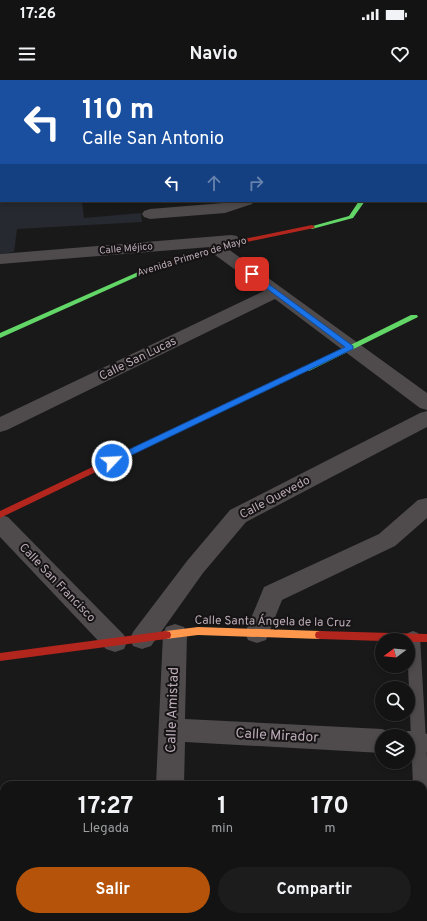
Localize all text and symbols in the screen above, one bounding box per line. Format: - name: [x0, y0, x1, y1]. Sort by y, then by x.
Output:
- text: 17:26: [20, 5, 56, 24]
- icon: menu: [16, 43, 38, 65]
- text: Navio: [189, 43, 238, 66]
- icon: heart: [389, 43, 411, 65]
- text: 110 m: [82, 93, 154, 129]
- icon: left: [16, 96, 68, 148]
- text: Calle San Antonio: [82, 128, 224, 151]
- icon: left: [161, 172, 183, 194]
- icon: ahead: [203, 172, 225, 194]
- icon: right: [245, 172, 267, 194]
- street label: Avenida Primero de Mayo: [136, 234, 249, 280]
- street label: Calle Méjico: [99, 240, 154, 258]
- pin: [235, 257, 269, 291]
- icon: arrive: [241, 263, 263, 285]
- street label: Calle San Lucas: [97, 333, 179, 385]
- position arrow: [91, 440, 133, 482]
- street label: Calle Quevedo: [237, 473, 313, 523]
- street label: Calle San Francisco: [15, 540, 99, 626]
- street label: Calle Santa Ángela de la Cruz: [194, 613, 352, 631]
- north arrow: [375, 633, 415, 673]
- map controls: [375, 633, 415, 769]
- street label: Calle Amistad: [163, 667, 183, 753]
- button: search: [375, 681, 415, 721]
- street label: Calle Mirador: [235, 725, 320, 747]
- button: layers: [375, 729, 415, 769]
- text: 17:27: [78, 792, 133, 822]
- text: 1: [217, 792, 227, 822]
- text: 170: [311, 792, 349, 822]
- text: Llegada: [82, 821, 129, 837]
- text: min: [211, 821, 233, 837]
- text: m: [324, 821, 335, 837]
- button: Salir: [16, 867, 210, 913]
- button: Compartir: [218, 867, 411, 913]

